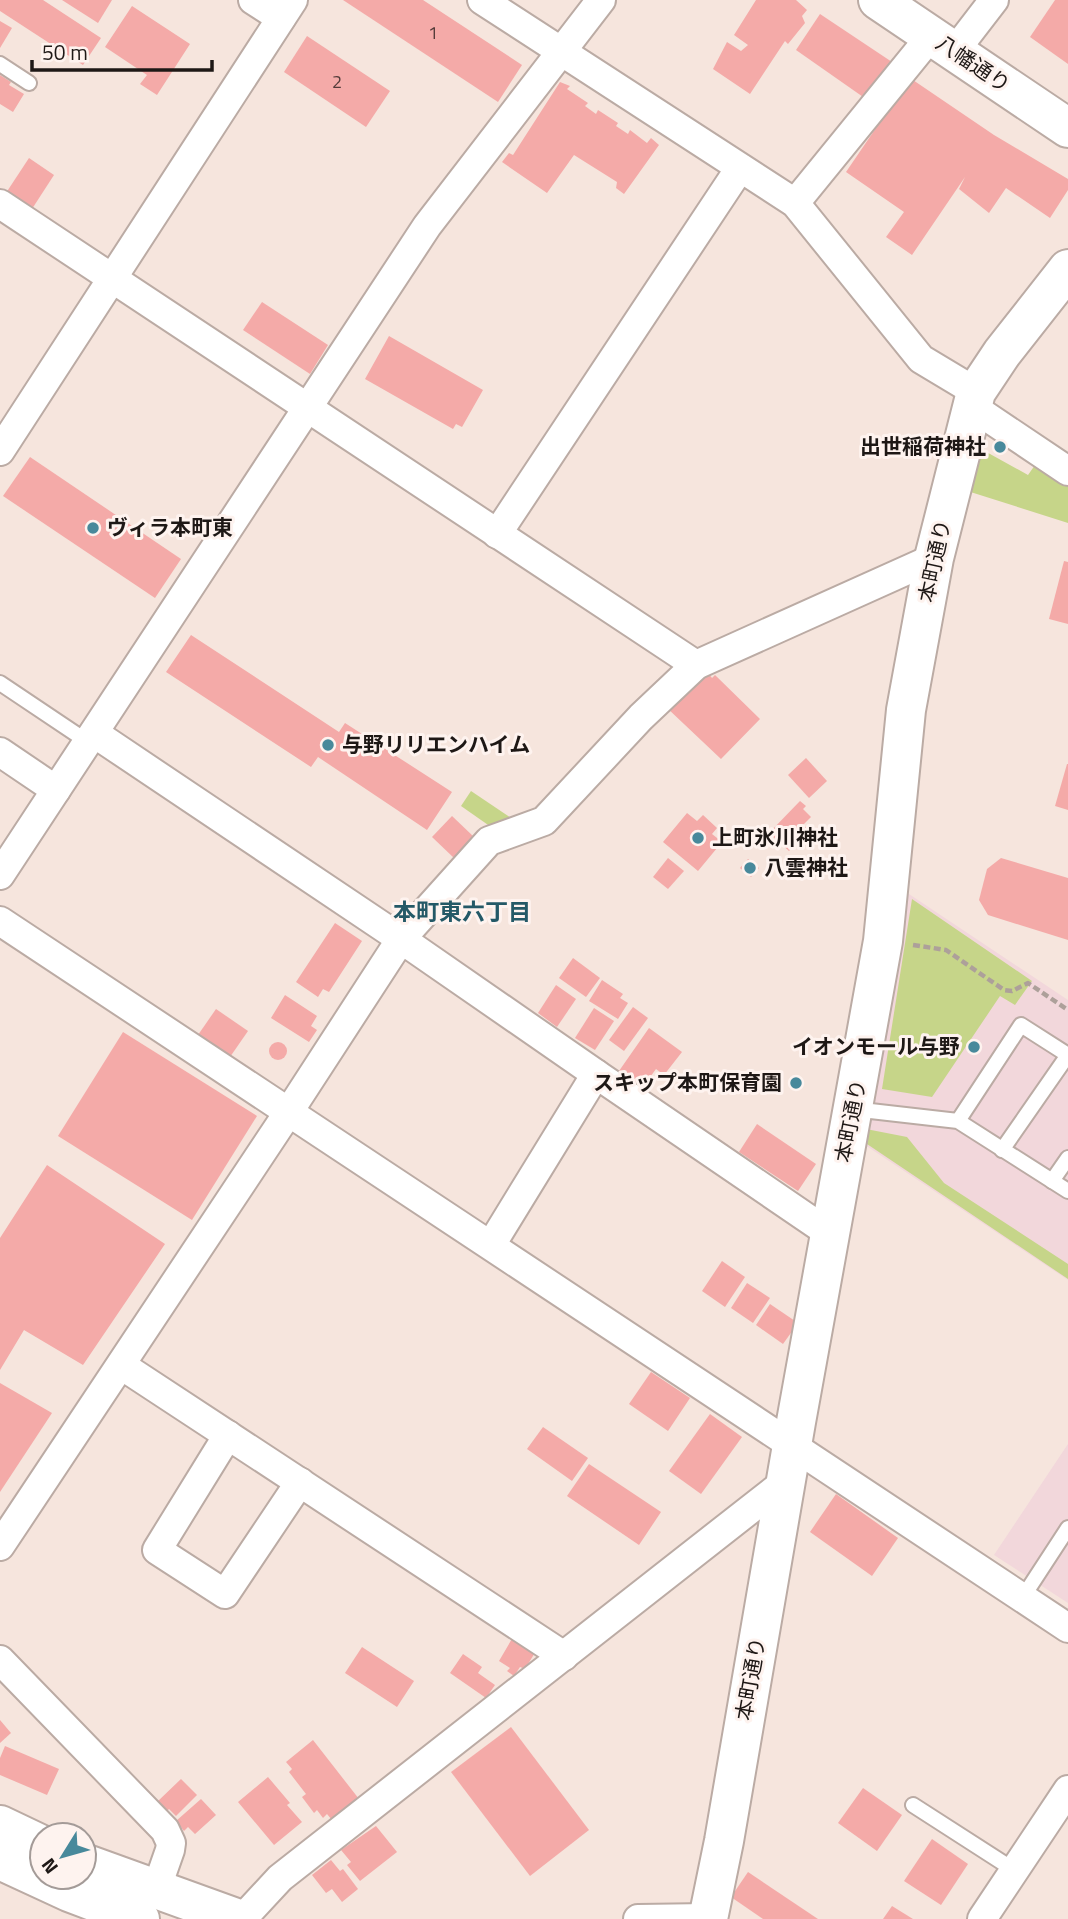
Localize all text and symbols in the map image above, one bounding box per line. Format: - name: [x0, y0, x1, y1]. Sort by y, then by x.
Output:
- house number: 1: [428, 19, 438, 46]
- street label: 八幡通り: [930, 26, 1017, 100]
- scale bar: [32, 28, 212, 72]
- text: 50 m: [42, 36, 88, 68]
- house number: 2: [332, 68, 342, 95]
- place label: 出世稲荷神社: [860, 430, 986, 462]
- marker: 出世稲荷神社: [992, 439, 1008, 455]
- place label: ヴィラ本町東: [107, 511, 233, 543]
- street label: 本町通り: [910, 516, 958, 605]
- marker: ヴィラ本町東: [85, 520, 101, 536]
- place label: 与野リリエンハイム: [342, 728, 530, 760]
- marker: 与野リリエンハイム: [320, 737, 336, 753]
- place label: 上町氷川神社: [712, 821, 838, 853]
- marker: 上町氷川神社: [690, 830, 706, 846]
- place label: 八雲神社: [764, 851, 848, 883]
- marker: 八雲神社: [742, 860, 758, 876]
- district label: 本町東六丁目: [393, 894, 531, 929]
- place label: イオンモール与野: [792, 1030, 960, 1062]
- marker: イオンモール与野: [966, 1039, 982, 1055]
- place label: スキップ本町保育園: [593, 1066, 782, 1098]
- marker: スキップ本町保育園: [788, 1075, 804, 1091]
- street label: 本町通り: [826, 1077, 874, 1165]
- street label: 本町通り: [727, 1635, 773, 1723]
- north arrow: [28, 1821, 98, 1891]
- text: N: [33, 1853, 65, 1881]

